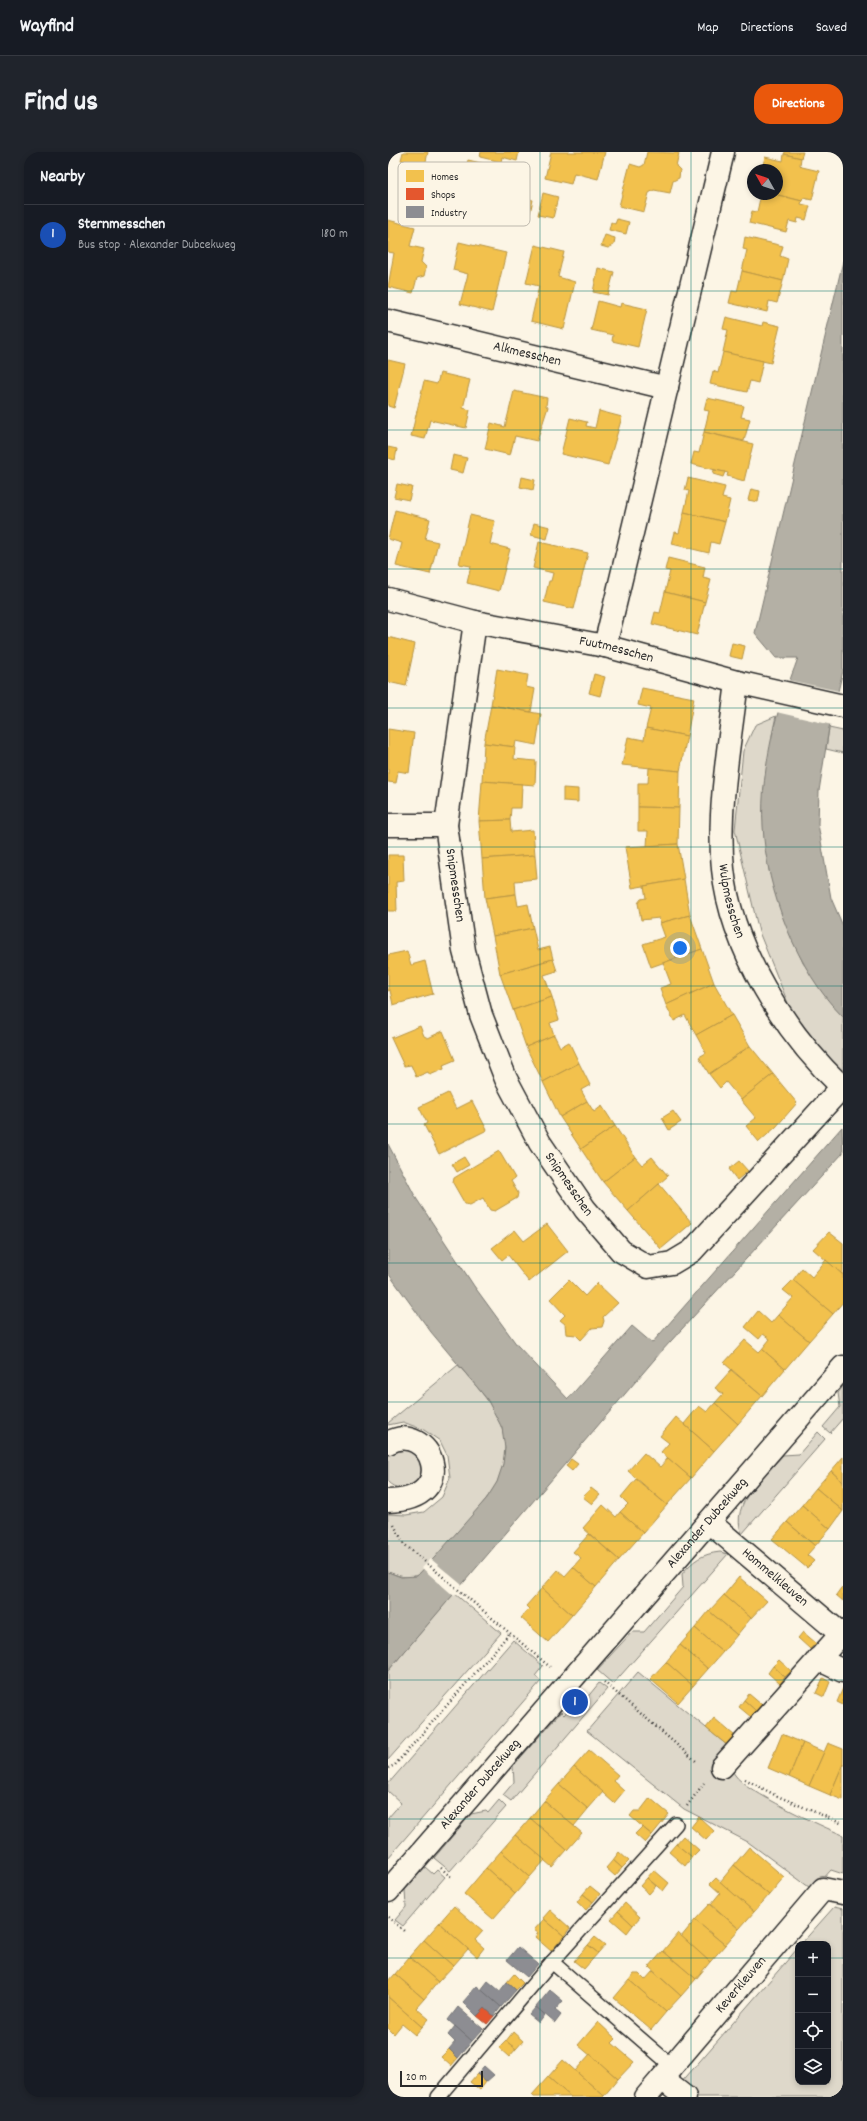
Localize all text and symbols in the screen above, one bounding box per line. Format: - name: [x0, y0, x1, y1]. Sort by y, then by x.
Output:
- text: Wayfind: [20, 14, 74, 41]
- text: Map: [697, 18, 719, 38]
- text: Directions: [741, 18, 794, 38]
- text: Saved: [816, 18, 847, 38]
- text: Find us: [24, 84, 98, 124]
- button: Directions: [754, 84, 843, 124]
- legend: [398, 162, 530, 226]
- north arrow: [747, 164, 783, 200]
- text: Nearby: [40, 166, 84, 190]
- text: Homes: [431, 170, 459, 186]
- text: Shops: [431, 188, 456, 204]
- text: Industry: [431, 206, 467, 222]
- text: Sternmesschen: [78, 214, 165, 236]
- text: 1: [52, 225, 54, 244]
- text: 180 m: [321, 225, 348, 244]
- text: Bus stop · Alexander Dubcekweg: [78, 236, 236, 255]
- street label: Alkmesschen: [491, 337, 563, 372]
- street label: Fuutmesschen: [578, 631, 656, 669]
- street label: Snipmesschen: [439, 847, 470, 923]
- street label: Wulpmesschen: [713, 863, 750, 941]
- your location: [670, 938, 690, 958]
- street label: Snipmesschen: [539, 1148, 597, 1221]
- street label: Alexander Dubcekweg: [662, 1473, 752, 1573]
- street label: Hommelkleuven: [737, 1543, 812, 1612]
- pin: 1: [562, 1687, 588, 1717]
- street label: Alexander Dubcekweg: [435, 1735, 526, 1834]
- map controls: [795, 1941, 831, 2085]
- button: +: [795, 1941, 831, 1977]
- street label: Keverkleuven: [711, 1952, 771, 2018]
- button: −: [795, 1977, 831, 2013]
- button: locate: [795, 2013, 831, 2049]
- button: layers: [795, 2049, 831, 2085]
- scale bar: [400, 2069, 483, 2088]
- text: 20 m: [406, 2070, 427, 2086]

